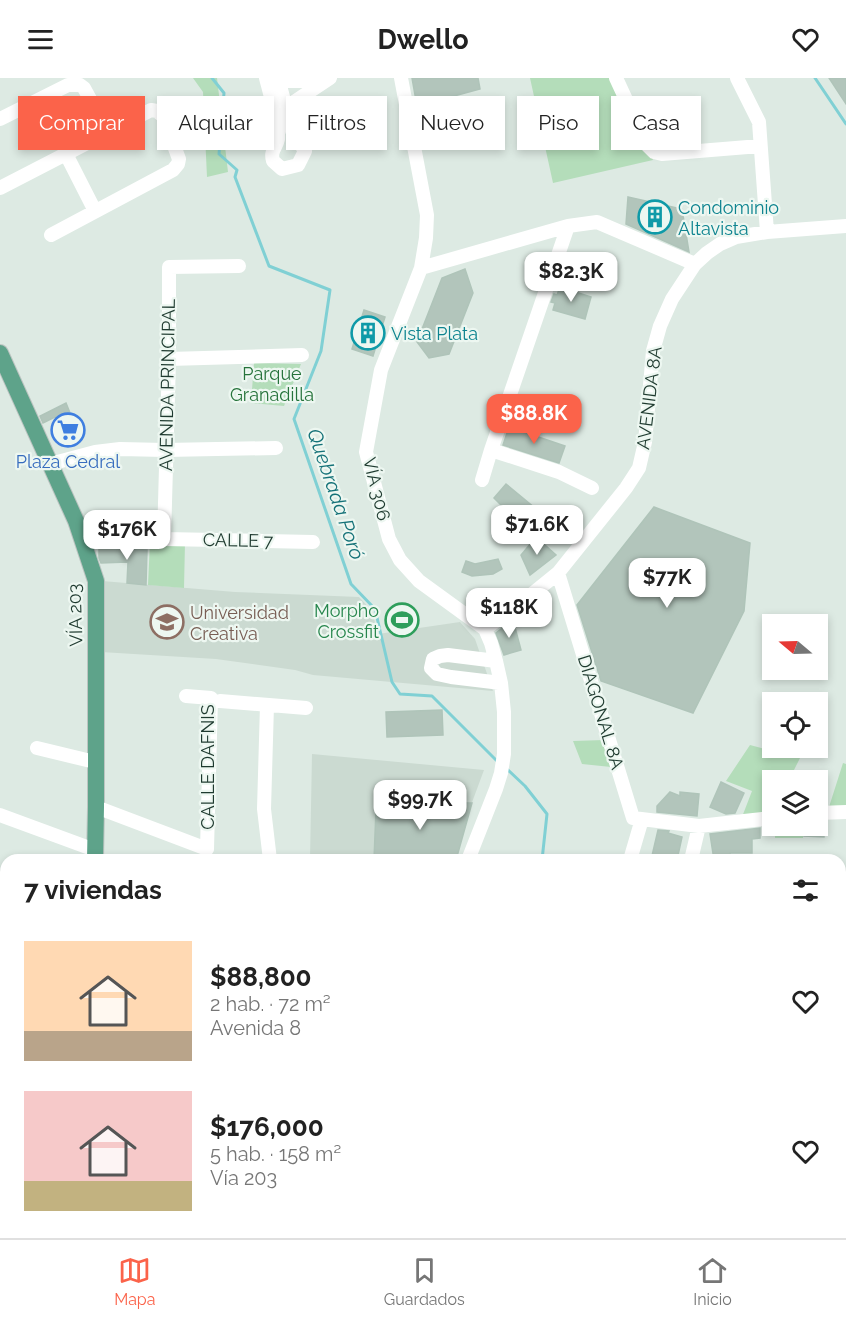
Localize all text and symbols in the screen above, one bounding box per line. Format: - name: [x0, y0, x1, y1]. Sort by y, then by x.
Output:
- icon: menu: [24, 23, 57, 56]
- icon: heart: [789, 23, 822, 56]
- text: Dwello: [377, 24, 469, 55]
- chip: Comprar: [18, 96, 145, 150]
- chip: Alquilar: [157, 96, 274, 150]
- chip: Filtros: [286, 96, 387, 150]
- chip: Nuevo: [399, 96, 505, 150]
- chip: Piso: [517, 96, 599, 150]
- chip: Casa: [611, 96, 701, 150]
- place label: Condominio Altavista: [678, 197, 779, 239]
- building icon: Condominio Altavista: [637, 199, 673, 235]
- pin: $82.3K: [522, 252, 620, 303]
- text: $82.3K: [538, 259, 604, 283]
- street label: AVENIDA PRINCIPAL: [155, 298, 179, 471]
- building icon: Vista Plata: [350, 315, 386, 351]
- place label: Vista Plata: [391, 323, 478, 344]
- street label: AVENIDA 8A: [632, 345, 666, 451]
- park label: Parque Granadilla: [230, 363, 314, 405]
- pin: $88.8K: [485, 394, 583, 445]
- text: $88.8K: [501, 401, 567, 425]
- supermarket icon: Plaza Cedral: [50, 412, 86, 448]
- water label: Quebrada Poró: [302, 425, 370, 563]
- place label: Plaza Cedral: [16, 451, 120, 472]
- street label: VÍA 306: [359, 455, 396, 523]
- pin: $71.6K: [488, 505, 586, 556]
- pin: $176K: [85, 510, 169, 561]
- text: $71.6K: [505, 512, 569, 536]
- text: $176K: [97, 517, 157, 541]
- street label: CALLE 7: [203, 529, 274, 551]
- pin: $77K: [631, 558, 703, 609]
- text: $77K: [643, 565, 691, 589]
- street label: VÍA 203: [62, 583, 87, 647]
- pin: $118K: [467, 588, 551, 639]
- text: $118K: [480, 595, 538, 619]
- place label: Morpho Crossfit: [314, 600, 379, 642]
- place label: Universidad Creativa: [190, 602, 289, 644]
- sports icon: Morpho Crossfit: [384, 602, 420, 638]
- school or university icon: Universidad Creativa: [149, 604, 185, 640]
- north arrow: [762, 614, 828, 680]
- map controls: [762, 614, 828, 836]
- street label: DIAGONAL 8A: [574, 652, 628, 772]
- button: locate: [762, 692, 828, 758]
- street label: CALLE DAFNIS: [197, 704, 218, 830]
- button: layers: [762, 770, 828, 836]
- pin: $99.7K: [371, 780, 469, 831]
- text: $99.7K: [388, 787, 452, 811]
- icon: filters: [789, 874, 822, 907]
- text: 7 viviendas: [24, 875, 162, 905]
- text: $88,800: [210, 962, 312, 992]
- icon: home: [72, 965, 144, 1037]
- icon: heart: [789, 985, 822, 1018]
- text: 2 hab. · 72 m²: [210, 992, 331, 1016]
- text: Avenida 8: [210, 1016, 301, 1040]
- text: $176,000: [210, 1112, 324, 1142]
- icon: home: [72, 1115, 144, 1187]
- icon: heart: [789, 1135, 822, 1168]
- text: 5 hab. · 158 m²: [210, 1142, 341, 1166]
- text: Vía 203: [210, 1166, 277, 1190]
- tab: Mapa: [114, 1254, 155, 1309]
- tab: Guardados: [384, 1254, 465, 1309]
- tab: Inicio: [693, 1254, 732, 1309]

